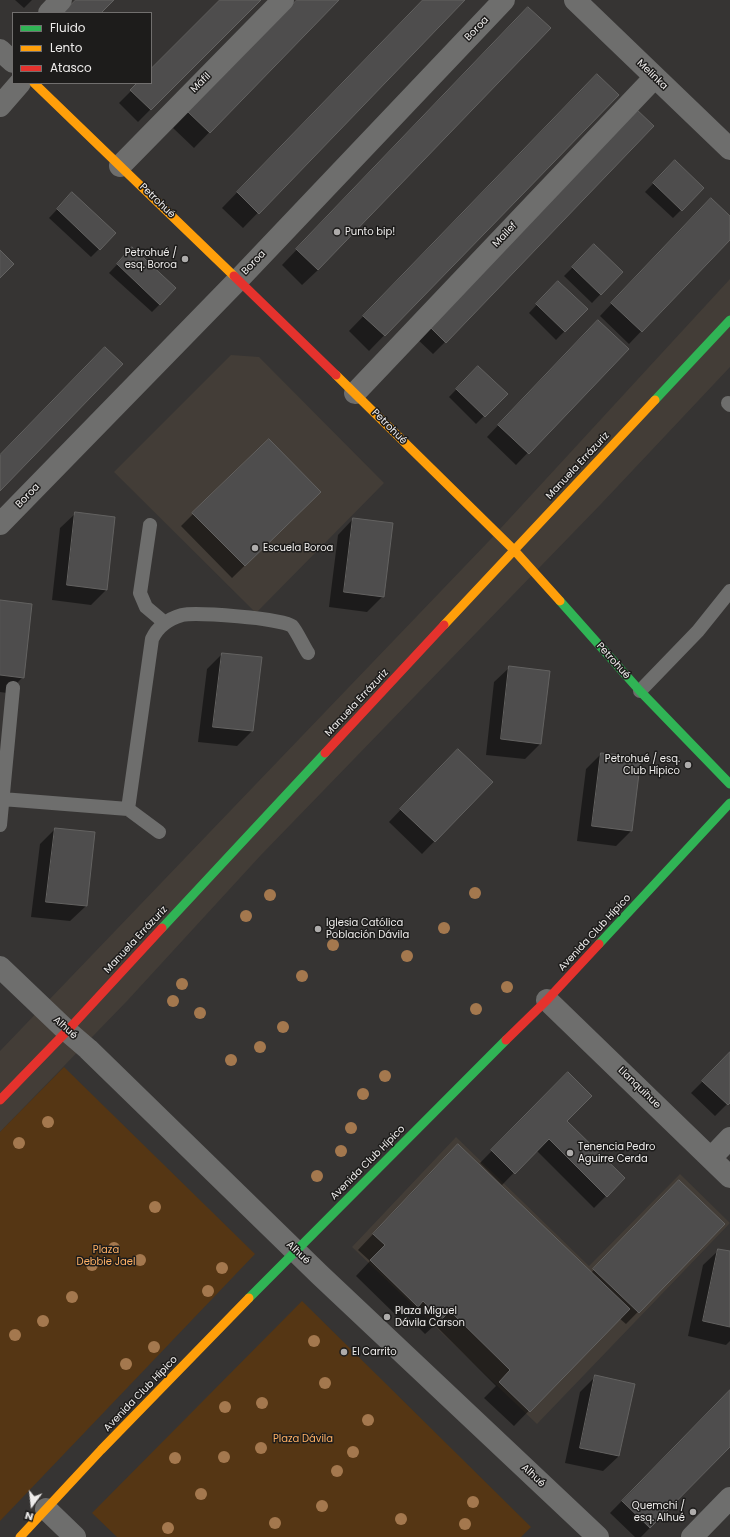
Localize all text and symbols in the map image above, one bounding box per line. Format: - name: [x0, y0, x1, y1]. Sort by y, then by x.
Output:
- legend: [12, 12, 152, 84]
- street label: Boroa: [462, 14, 492, 44]
- text: Fluido: [50, 19, 85, 36]
- text: Lento: [50, 39, 82, 56]
- street label: Melinka: [634, 57, 670, 93]
- text: Atasco: [50, 59, 92, 76]
- street label: Máfil: [188, 70, 214, 96]
- street label: Petrohué: [137, 181, 177, 221]
- street label: Mailef: [490, 220, 520, 250]
- place label: Punto bip!: [345, 226, 395, 238]
- marker: Punto bip!: [332, 227, 342, 237]
- place label: Petrohué / esq. Boroa: [125, 247, 177, 270]
- street label: Boroa: [239, 248, 269, 278]
- marker: Petrohué / esq. Boroa: [180, 254, 190, 264]
- street label: Petrohué: [369, 407, 409, 447]
- street label: Manuela Errázuriz: [544, 430, 612, 502]
- street label: Boroa: [13, 481, 43, 511]
- place label: Escuela Boroa: [263, 542, 333, 554]
- marker: Escuela Boroa: [250, 543, 260, 553]
- street label: Petrohué: [594, 640, 632, 682]
- street label: Manuela Errázuriz: [323, 667, 391, 739]
- place label: Petrohué / esq. Club Hípico: [605, 753, 680, 776]
- marker: Petrohué / esq. Club Hípico: [683, 760, 693, 770]
- street label: Avenida Club Hípico: [556, 892, 634, 974]
- street label: Manuela Errázuriz: [102, 904, 170, 976]
- place label: Iglesia Católica Población Dávila: [326, 917, 409, 940]
- marker: Iglesia Católica Población Dávila: [313, 924, 323, 934]
- street label: Alhué: [51, 1014, 79, 1042]
- street label: Llanquihue: [615, 1065, 663, 1111]
- street label: Avenida Club Hípico: [328, 1123, 408, 1203]
- place label: Tenencia Pedro Aguirre Cerda: [578, 1141, 655, 1164]
- marker: Tenencia Pedro Aguirre Cerda: [565, 1148, 575, 1158]
- street label: Alhué: [284, 1239, 312, 1267]
- park label: Plaza Debbie Jael: [77, 1244, 135, 1268]
- place label: Plaza Miguel Dávila Carson: [395, 1305, 465, 1328]
- marker: Plaza Miguel Dávila Carson: [382, 1312, 392, 1322]
- place label: El Carrito: [352, 1346, 397, 1358]
- marker: El Carrito: [339, 1347, 349, 1357]
- street label: Avenida Club Hípico: [102, 1354, 180, 1434]
- park label: Plaza Dávila: [273, 1433, 333, 1445]
- street label: Alhué: [519, 1462, 547, 1490]
- north arrow: [12, 1485, 52, 1525]
- place label: Quemchi / esq. Alhué: [632, 1500, 685, 1524]
- marker: Quemchi / esq. Alhué: [688, 1507, 698, 1517]
- text: N: [23, 1508, 35, 1525]

